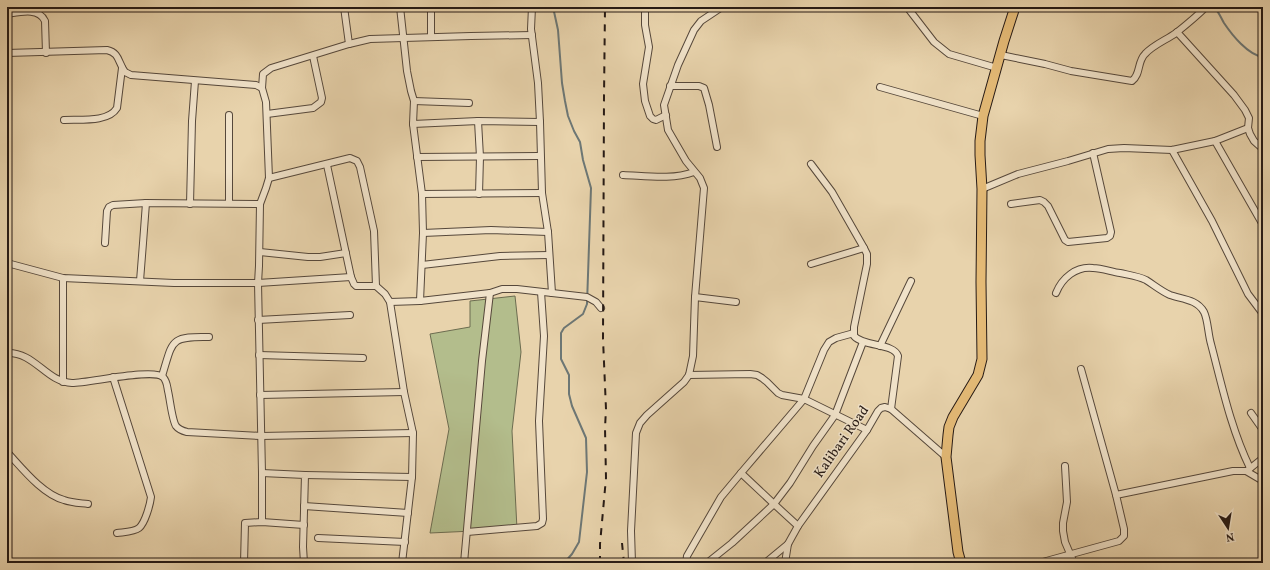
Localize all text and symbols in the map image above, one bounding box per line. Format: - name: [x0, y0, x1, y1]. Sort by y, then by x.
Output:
- street label: Kalibari Road: [810, 402, 874, 482]
- north arrow: [1208, 508, 1248, 548]
- text: N: [1224, 528, 1235, 544]

